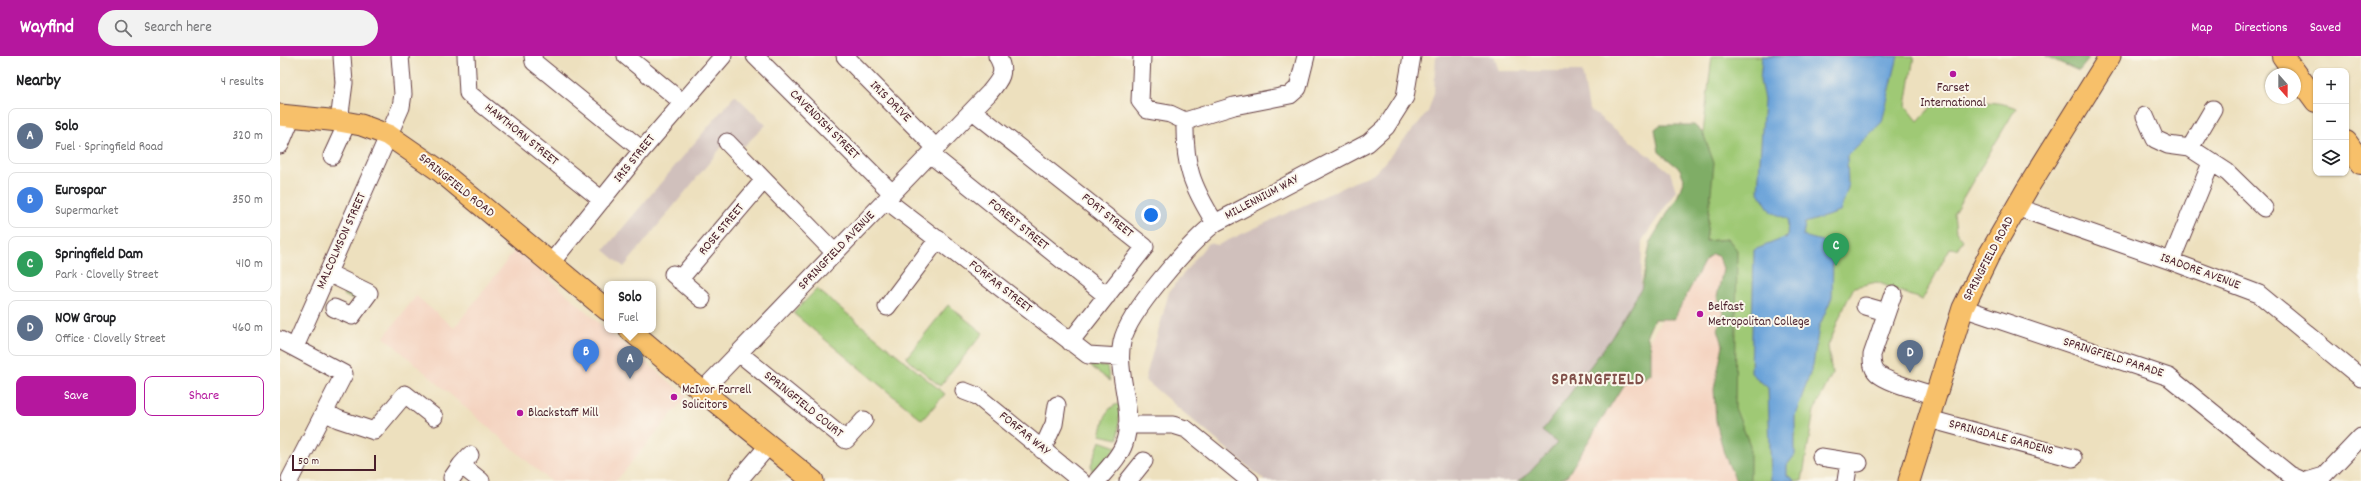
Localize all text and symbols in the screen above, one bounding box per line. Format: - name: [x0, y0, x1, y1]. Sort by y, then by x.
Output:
- search box: [98, 10, 378, 46]
- text: Wayfind: [20, 15, 74, 42]
- icon: search: [112, 17, 134, 39]
- text: Search here: [144, 17, 212, 39]
- text: Map: [2191, 18, 2213, 38]
- text: Directions: [2235, 18, 2288, 38]
- text: Saved: [2310, 18, 2341, 38]
- north arrow: [2265, 68, 2301, 104]
- map controls: [2313, 68, 2349, 176]
- button: +: [2313, 68, 2349, 104]
- marker: Farset International: [1948, 69, 1958, 79]
- text: Nearby: [16, 70, 60, 94]
- text: 4 results: [221, 73, 264, 92]
- street label: IRIS DRIVE: [865, 77, 915, 127]
- place label: Farset International: [1920, 79, 1986, 113]
- street label: CAVENDISH STREET: [785, 86, 863, 164]
- street label: HAWTHORN STREET: [480, 99, 562, 171]
- button: −: [2313, 104, 2349, 140]
- text: Solo: [55, 116, 79, 138]
- text: A: [26, 127, 34, 146]
- text: 320 m: [233, 127, 263, 146]
- street label: IRIS STREET: [610, 131, 660, 187]
- text: Fuel · Springfield Road: [55, 138, 163, 157]
- button: layers: [2313, 140, 2349, 176]
- street label: SPRINGFIELD ROAD: [414, 149, 498, 223]
- street label: MILLENNIUM WAY: [1222, 170, 1303, 225]
- text: Eurospar: [55, 180, 106, 202]
- street label: FORT STREET: [1077, 189, 1137, 243]
- street label: MALCOLMSON STREET: [312, 190, 372, 292]
- text: B: [27, 191, 33, 210]
- text: 350 m: [232, 191, 263, 210]
- street label: FOREST STREET: [983, 194, 1053, 256]
- street label: ROSE STREET: [695, 200, 749, 260]
- text: Supermarket: [55, 202, 119, 221]
- your location: [1141, 205, 1161, 225]
- street label: SPRINGFIELD AVENUE: [794, 207, 880, 295]
- street label: SPRINGFIELD ROAD: [1959, 213, 2019, 305]
- pin: C: [1823, 233, 1849, 266]
- text: Springfield Dam: [55, 244, 143, 266]
- street label: ISADORE AVENUE: [2157, 249, 2243, 295]
- text: C: [27, 255, 33, 274]
- text: 410 m: [236, 255, 263, 274]
- street label: FORFAR STREET: [964, 256, 1036, 318]
- text: Park · Clovelly Street: [55, 266, 159, 285]
- popup: [604, 281, 656, 333]
- text: Solo: [618, 287, 642, 309]
- place label: Belfast Metropolitan College: [1708, 298, 1810, 332]
- text: NOW Group: [55, 308, 116, 330]
- text: Fuel: [618, 309, 638, 328]
- marker: Belfast Metropolitan College: [1695, 309, 1705, 319]
- text: D: [27, 319, 33, 338]
- text: 460 m: [232, 319, 263, 338]
- text: Office · Clovelly Street: [55, 330, 166, 349]
- street label: SPRINGFIELD PARADE: [2060, 333, 2166, 383]
- pin: B: [573, 339, 599, 372]
- pin: D: [1897, 340, 1923, 373]
- pin: A: [617, 346, 643, 379]
- street label: SPRINGFIELD COURT: [759, 367, 847, 443]
- district label: SPRINGFIELD: [1551, 369, 1645, 393]
- button: Save: [16, 376, 136, 416]
- button: Share: [144, 376, 264, 416]
- place label: McIvor Farrell Solicitors: [682, 381, 751, 415]
- marker: McIvor Farrell Solicitors: [669, 392, 679, 402]
- place label: Blackstaff Mill: [528, 404, 598, 423]
- street label: FORFAR WAY: [994, 407, 1055, 461]
- marker: Blackstaff Mill: [515, 408, 525, 418]
- street label: SPRINGDALE GARDENS: [1947, 415, 2056, 461]
- scale bar: [292, 453, 376, 472]
- text: 50 m: [298, 454, 319, 470]

